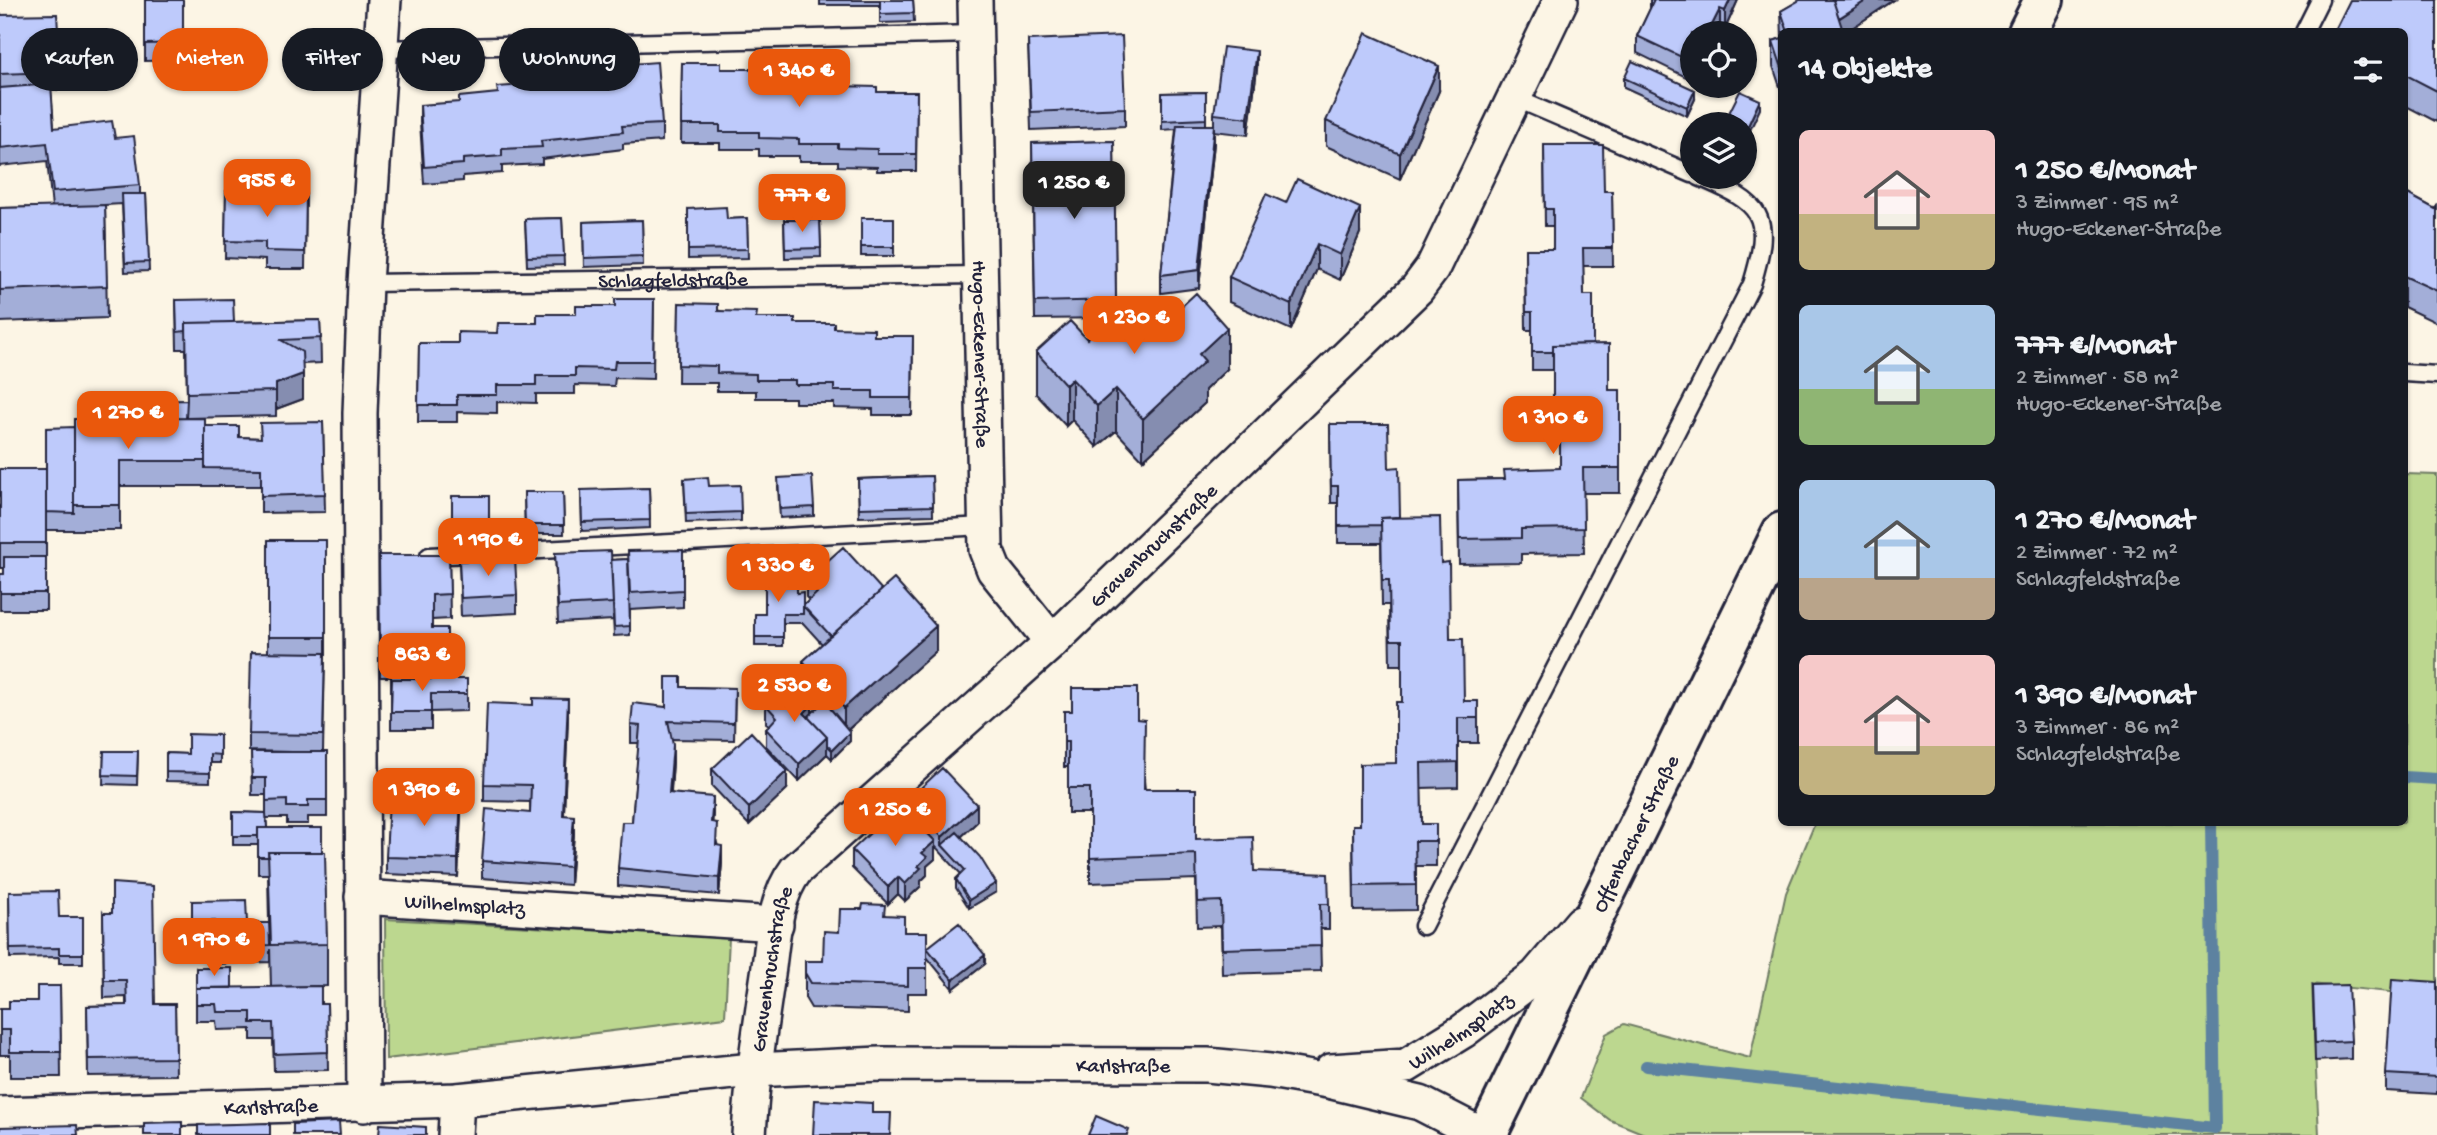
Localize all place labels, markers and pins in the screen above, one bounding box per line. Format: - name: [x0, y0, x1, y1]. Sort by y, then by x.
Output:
- pin: 1 340 €: [734, 50, 864, 109]
- pin: 955 €: [218, 160, 316, 219]
- pin: 1 250 €: [1009, 162, 1139, 221]
- pin: 777 €: [753, 174, 851, 234]
- pin: 1 230 €: [1069, 296, 1199, 356]
- pin: 1 270 €: [63, 392, 193, 451]
- pin: 1 310 €: [1488, 396, 1618, 456]
- pin: 1 190 €: [423, 518, 553, 578]
- pin: 1 330 €: [713, 544, 843, 604]
- pin: 863 €: [373, 634, 471, 693]
- pin: 2 530 €: [729, 664, 859, 724]
- pin: 1 390 €: [359, 768, 489, 828]
- pin: 1 250 €: [830, 788, 960, 848]
- pin: 1 970 €: [149, 918, 279, 978]

